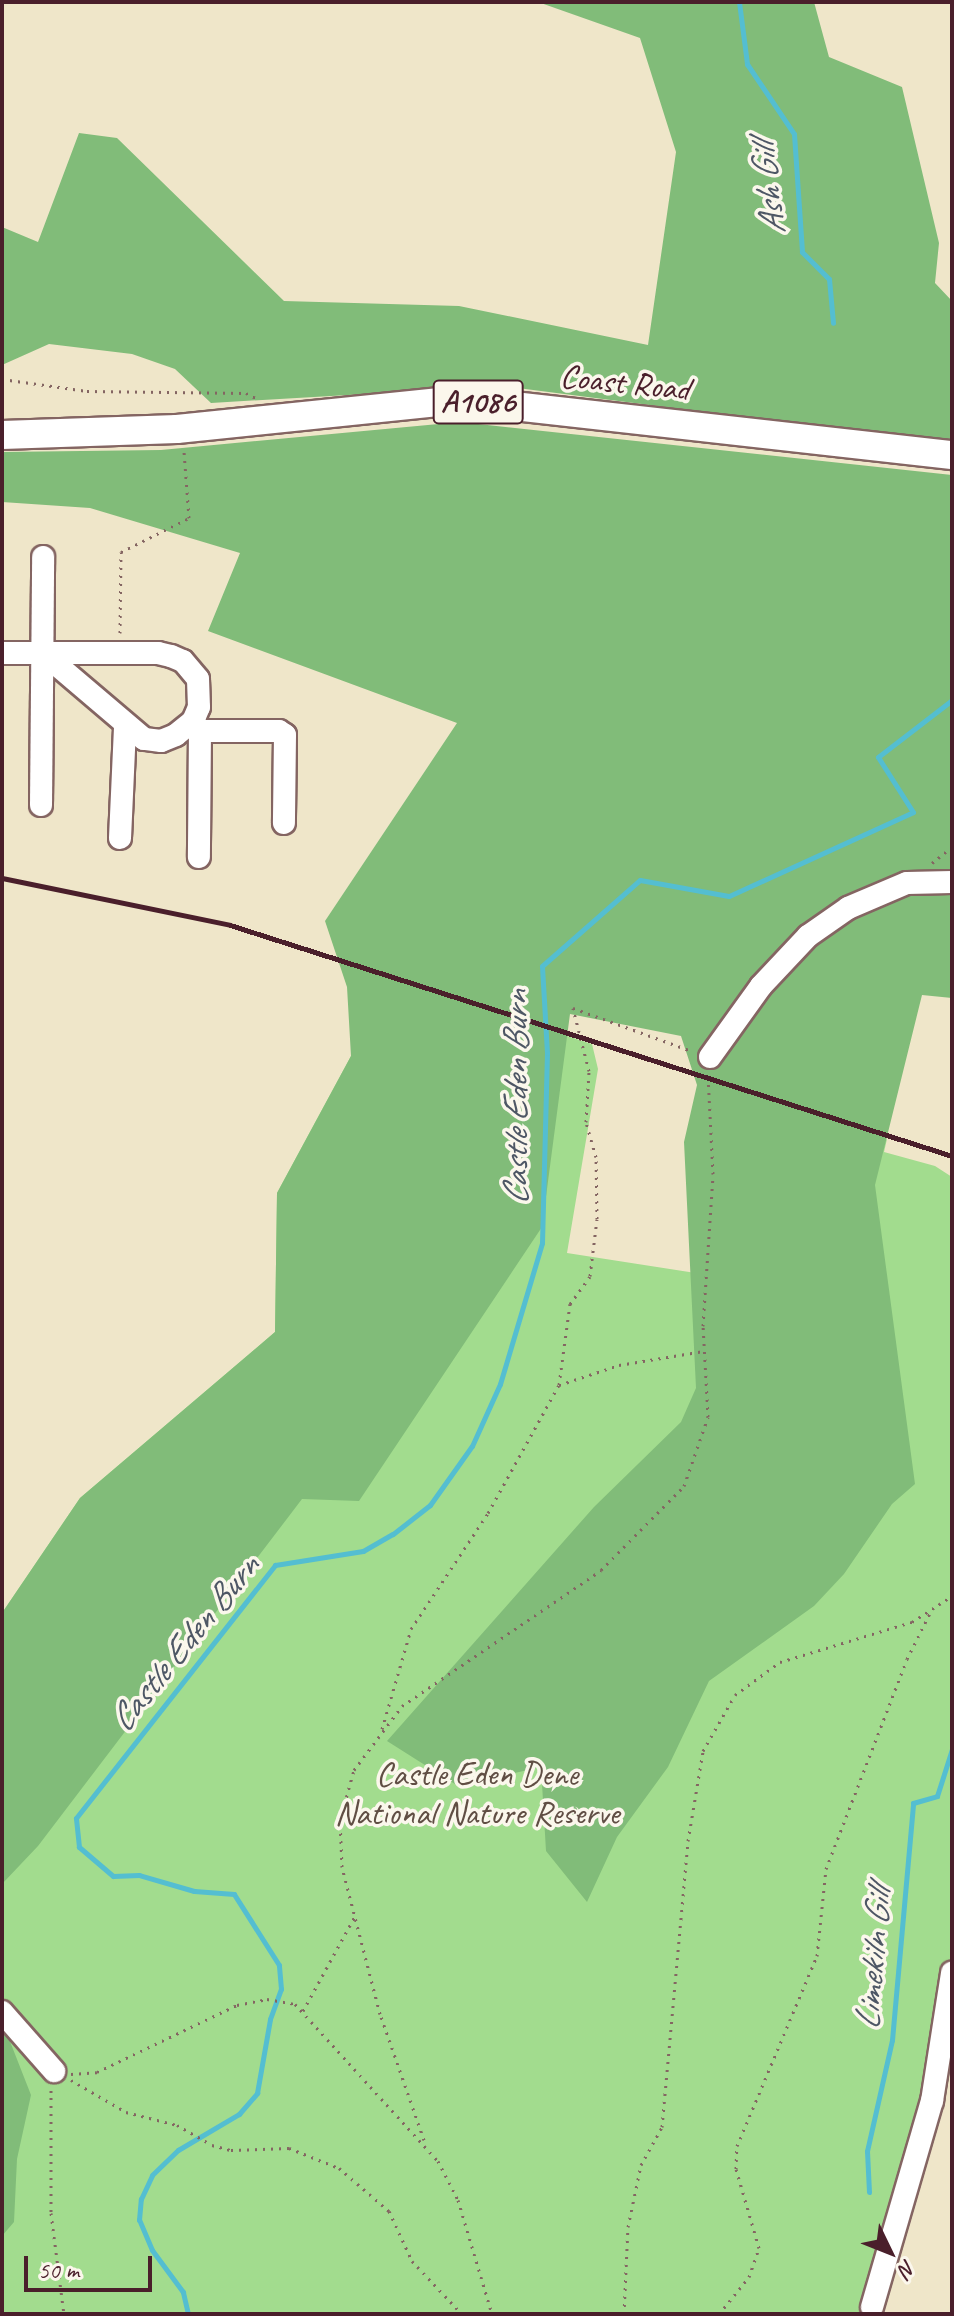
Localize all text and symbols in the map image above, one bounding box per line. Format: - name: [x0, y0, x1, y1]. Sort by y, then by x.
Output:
- water label: Ash Gill: [741, 141, 795, 237]
- street label: Coast Road: [558, 355, 692, 409]
- road number: A1086: [432, 374, 524, 430]
- water label: Castle Eden Burn: [494, 991, 538, 1205]
- water label: Castle Eden Burn: [100, 1546, 268, 1740]
- park label: Castle Eden Dene National Nature Reserve: [334, 1753, 620, 1832]
- water label: Limekiln Gill: [845, 1886, 901, 2032]
- north arrow: [850, 2212, 930, 2292]
- scale bar: [28, 2240, 156, 2290]
- text: N: [893, 2254, 922, 2283]
- text: 50 m: [38, 2255, 79, 2285]

